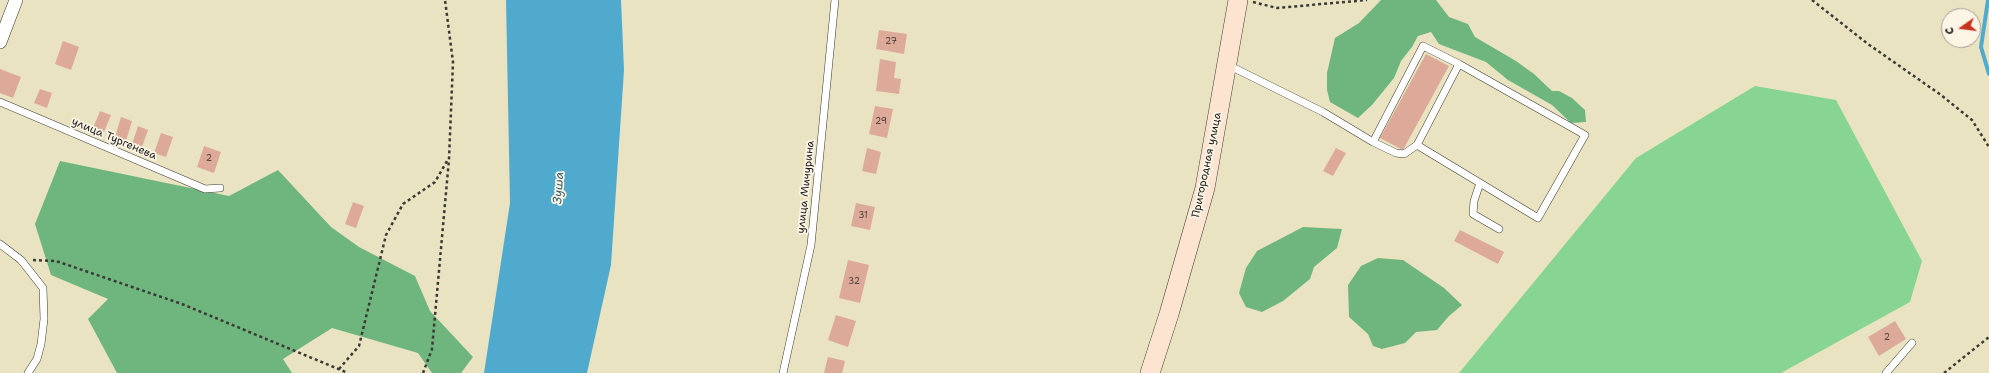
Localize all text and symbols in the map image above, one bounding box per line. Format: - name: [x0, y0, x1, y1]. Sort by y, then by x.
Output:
- north arrow: [1941, 8, 1981, 48]
- text: С: [1942, 26, 1958, 36]
- house number: 27: [885, 37, 897, 47]
- street label: Пригородная улица: [1189, 111, 1225, 219]
- street label: улица Тургенева: [70, 115, 158, 163]
- house number: 29: [875, 117, 887, 127]
- street label: улица Мичурина: [795, 140, 817, 234]
- house number: 2: [206, 154, 212, 164]
- water label: Зуша: [551, 171, 567, 205]
- house number: 31: [858, 211, 868, 221]
- house number: 32: [848, 277, 860, 287]
- house number: 2: [1884, 333, 1890, 343]

